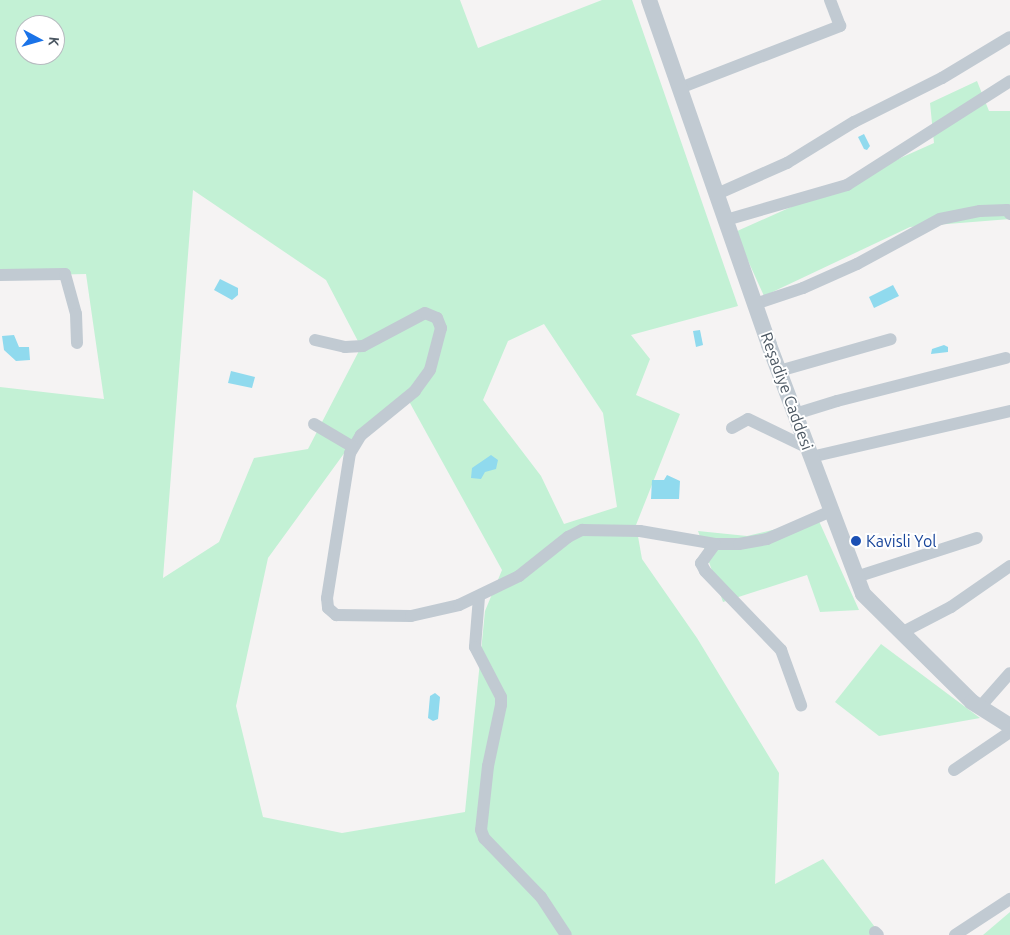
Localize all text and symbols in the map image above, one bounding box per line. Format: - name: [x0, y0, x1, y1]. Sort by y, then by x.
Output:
- north arrow: [15, 15, 65, 65]
- text: K: [45, 36, 62, 47]
- street label: Reşadiye Caddesi: [757, 330, 817, 452]
- place label: Kavisli Yol: [866, 531, 936, 551]
- marker: Kavisli Yol: [850, 535, 862, 547]

